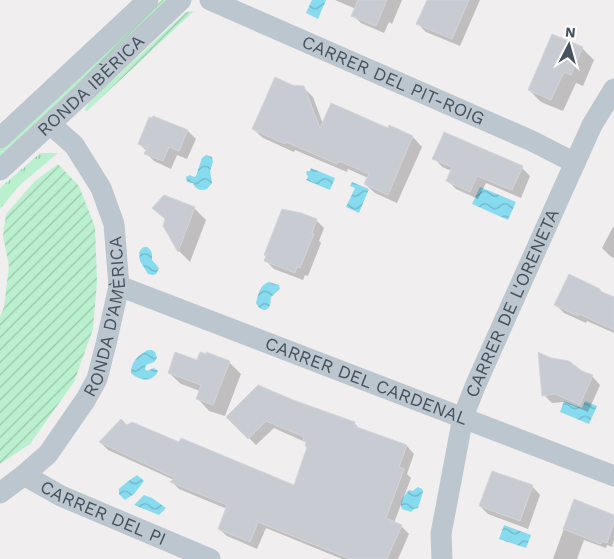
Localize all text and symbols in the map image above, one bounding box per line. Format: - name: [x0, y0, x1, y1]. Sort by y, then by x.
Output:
- north arrow: [544, 20, 594, 70]
- text: N: [564, 24, 576, 41]
- street label: RONDA IBÈRICA: [33, 30, 148, 140]
- street label: CARRER DEL PIT-ROIG: [299, 31, 488, 129]
- street label: CARRER DE L'ORENETA: [461, 205, 563, 400]
- street label: RONDA D'AMÈRICA: [78, 235, 129, 400]
- street label: CARRER DEL CARDENAL: [262, 332, 471, 429]
- street label: CARRER DEL PI: [37, 476, 169, 549]

